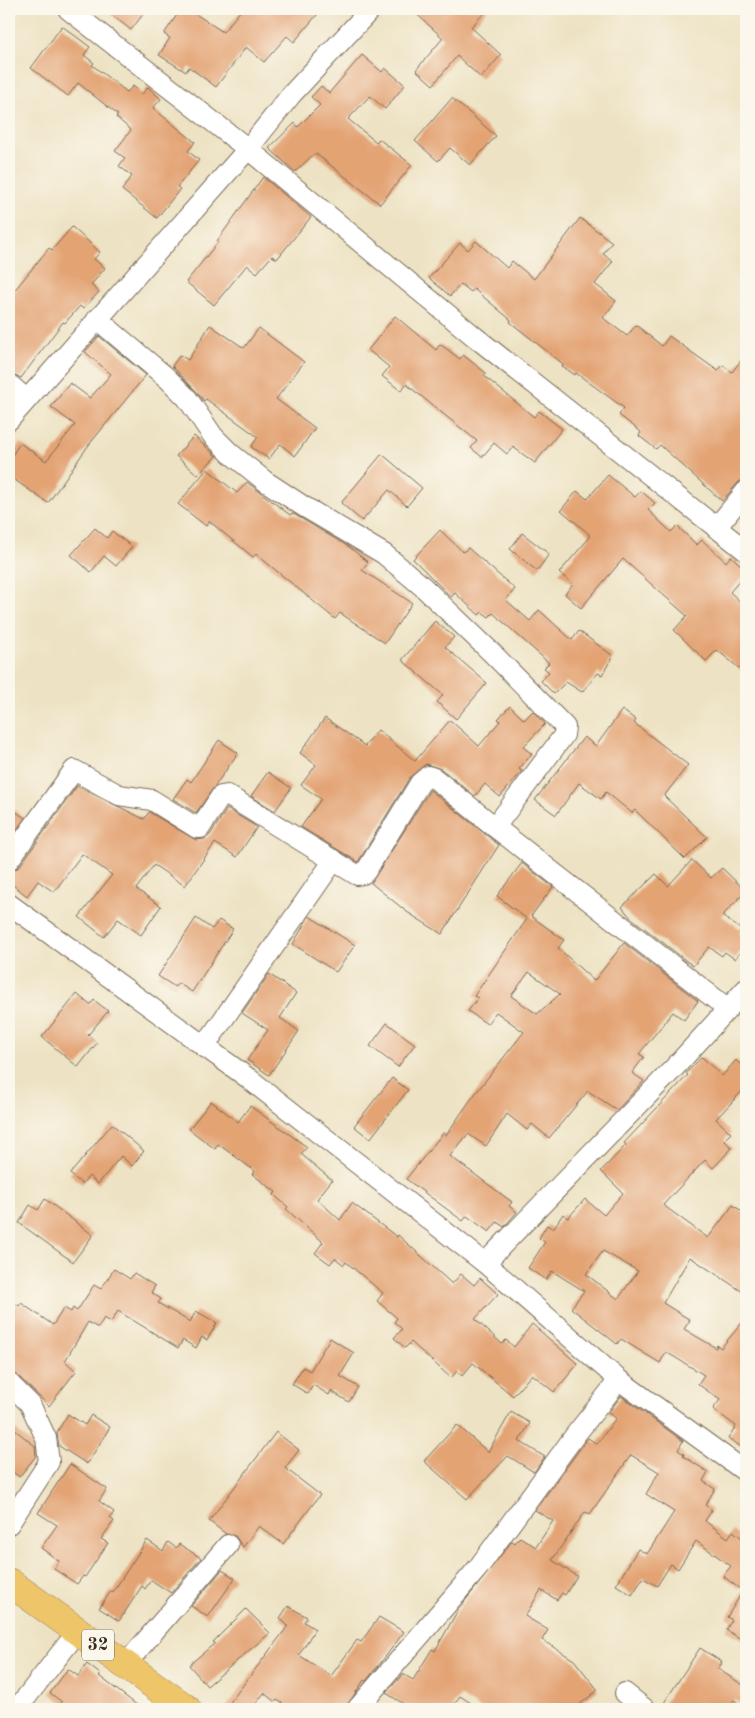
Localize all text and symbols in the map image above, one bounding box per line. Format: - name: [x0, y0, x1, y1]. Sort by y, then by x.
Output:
- road number: 32: [82, 1630, 114, 1660]

